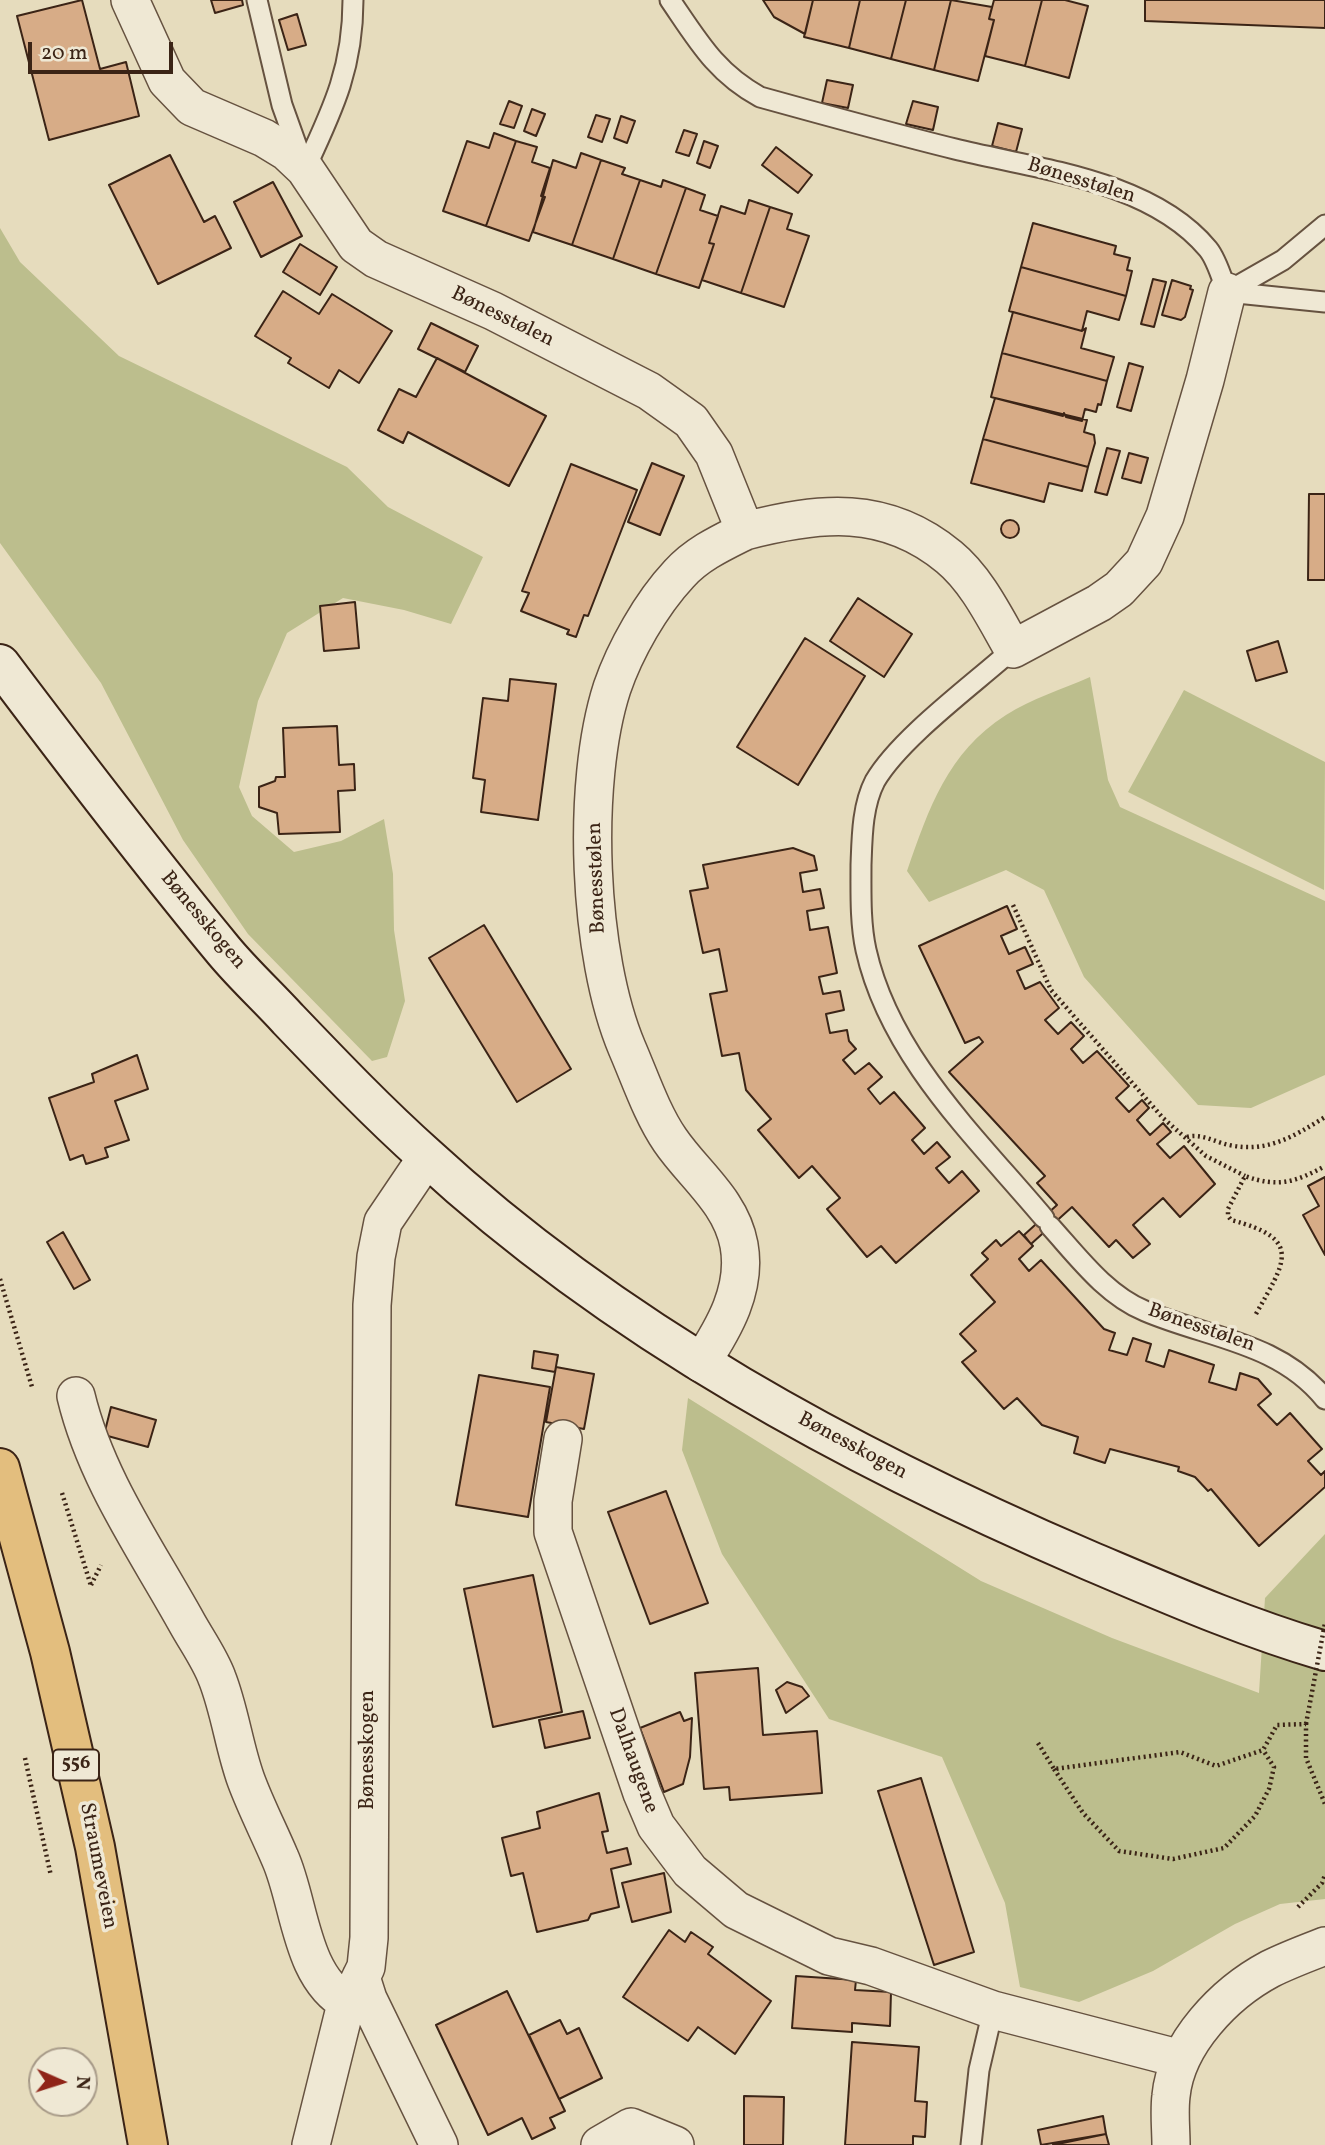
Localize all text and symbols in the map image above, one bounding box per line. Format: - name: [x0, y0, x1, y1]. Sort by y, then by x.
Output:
- scale bar: [32, 28, 177, 72]
- text: 20 m: [41, 39, 87, 68]
- street label: Bønesstølen: [1024, 154, 1138, 210]
- street label: Bønesstølen: [446, 282, 558, 354]
- street label: Bønesstølen: [583, 822, 613, 934]
- street label: Bønesskogen: [154, 867, 250, 975]
- street label: Bønesstølen: [1144, 1299, 1258, 1359]
- street label: Bønesskogen: [793, 1408, 911, 1486]
- street label: Bønesskogen: [356, 1690, 382, 1810]
- street label: Dalhaugene: [601, 1705, 663, 1817]
- road number: 556: [53, 1750, 99, 1780]
- street label: Straumeveien: [72, 1801, 122, 1931]
- north arrow: [28, 2047, 98, 2117]
- text: N: [69, 2075, 95, 2091]

